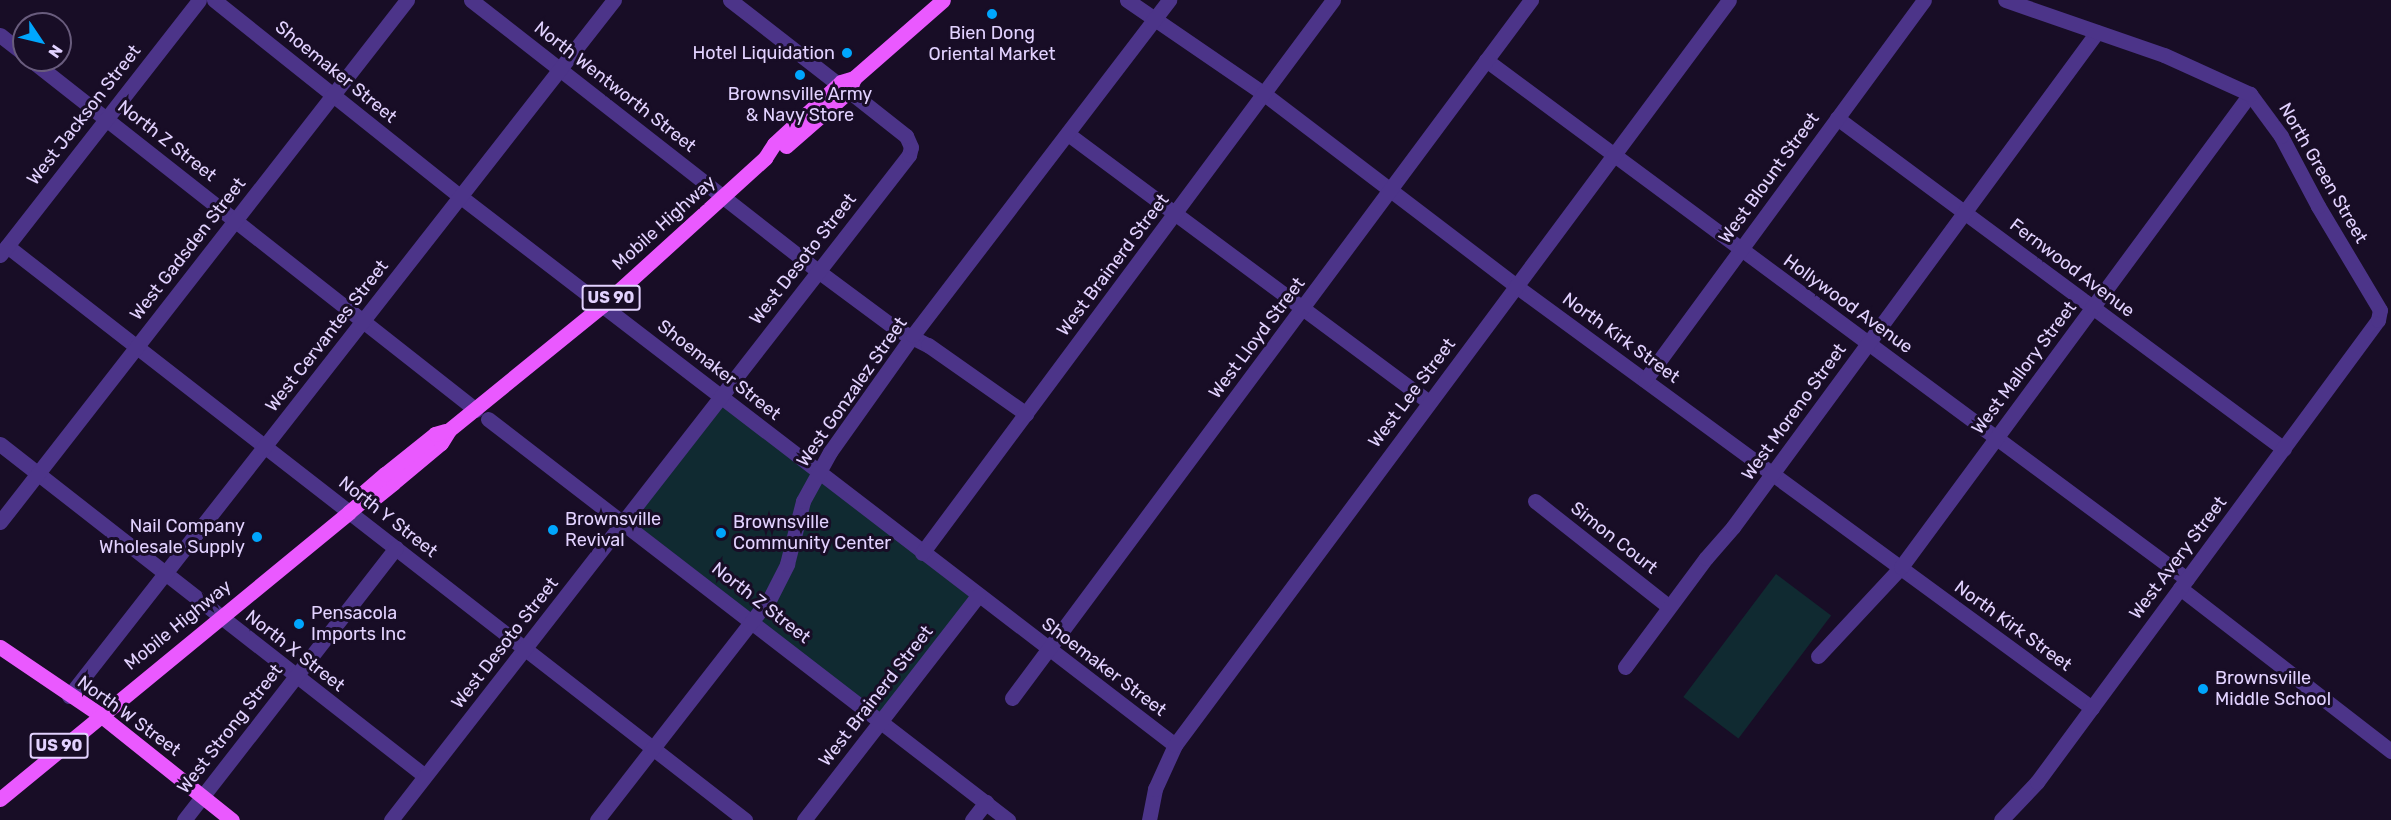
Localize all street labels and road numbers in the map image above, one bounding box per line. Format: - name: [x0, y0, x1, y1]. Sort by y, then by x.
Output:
- street label: Shoemaker Street: [271, 16, 401, 128]
- street label: North Wentworth Street: [530, 17, 700, 157]
- street label: West Jackson Street: [23, 41, 145, 189]
- street label: North Z Street: [113, 96, 221, 186]
- street label: North Green Street: [2274, 99, 2372, 247]
- street label: West Blount Street: [1714, 108, 1824, 248]
- street label: Mobile Highway: [608, 171, 720, 275]
- street label: West Gadsden Street: [126, 173, 250, 325]
- street label: West Desoto Street: [745, 189, 861, 329]
- street label: West Brainerd Street: [1052, 190, 1174, 340]
- street label: Fernwood Avenue: [2005, 214, 2139, 322]
- street label: Hollywood Avenue: [1779, 250, 1917, 358]
- street label: West Cervantes Street: [261, 256, 393, 416]
- street label: West Lloyd Street: [1204, 273, 1310, 403]
- road number: US 90: [581, 285, 641, 311]
- street label: North Kirk Street: [1558, 288, 1684, 388]
- street label: West Mallory Street: [1967, 297, 2081, 439]
- street label: West Gonzalez Street: [792, 313, 912, 471]
- street label: Shoemaker Street: [653, 315, 785, 425]
- street label: West Lee Street: [1364, 334, 1460, 452]
- street label: West Moreno Street: [1737, 339, 1851, 485]
- street label: North Y Street: [334, 471, 442, 563]
- street label: West Avery Street: [2124, 492, 2232, 624]
- street label: Simon Court: [1566, 497, 1662, 579]
- street label: North Z Street: [707, 558, 815, 648]
- street label: West Desoto Street: [447, 573, 563, 713]
- street label: Mobile Highway: [120, 575, 236, 675]
- street label: North Kirk Street: [1950, 576, 2076, 676]
- street label: North X Street: [241, 606, 349, 696]
- street label: Shoemaker Street: [1037, 613, 1171, 721]
- street label: West Brainerd Street: [814, 621, 938, 771]
- street label: West Strong Street: [173, 660, 287, 798]
- street label: North W Street: [73, 671, 185, 761]
- road number: US 90: [29, 733, 89, 759]

